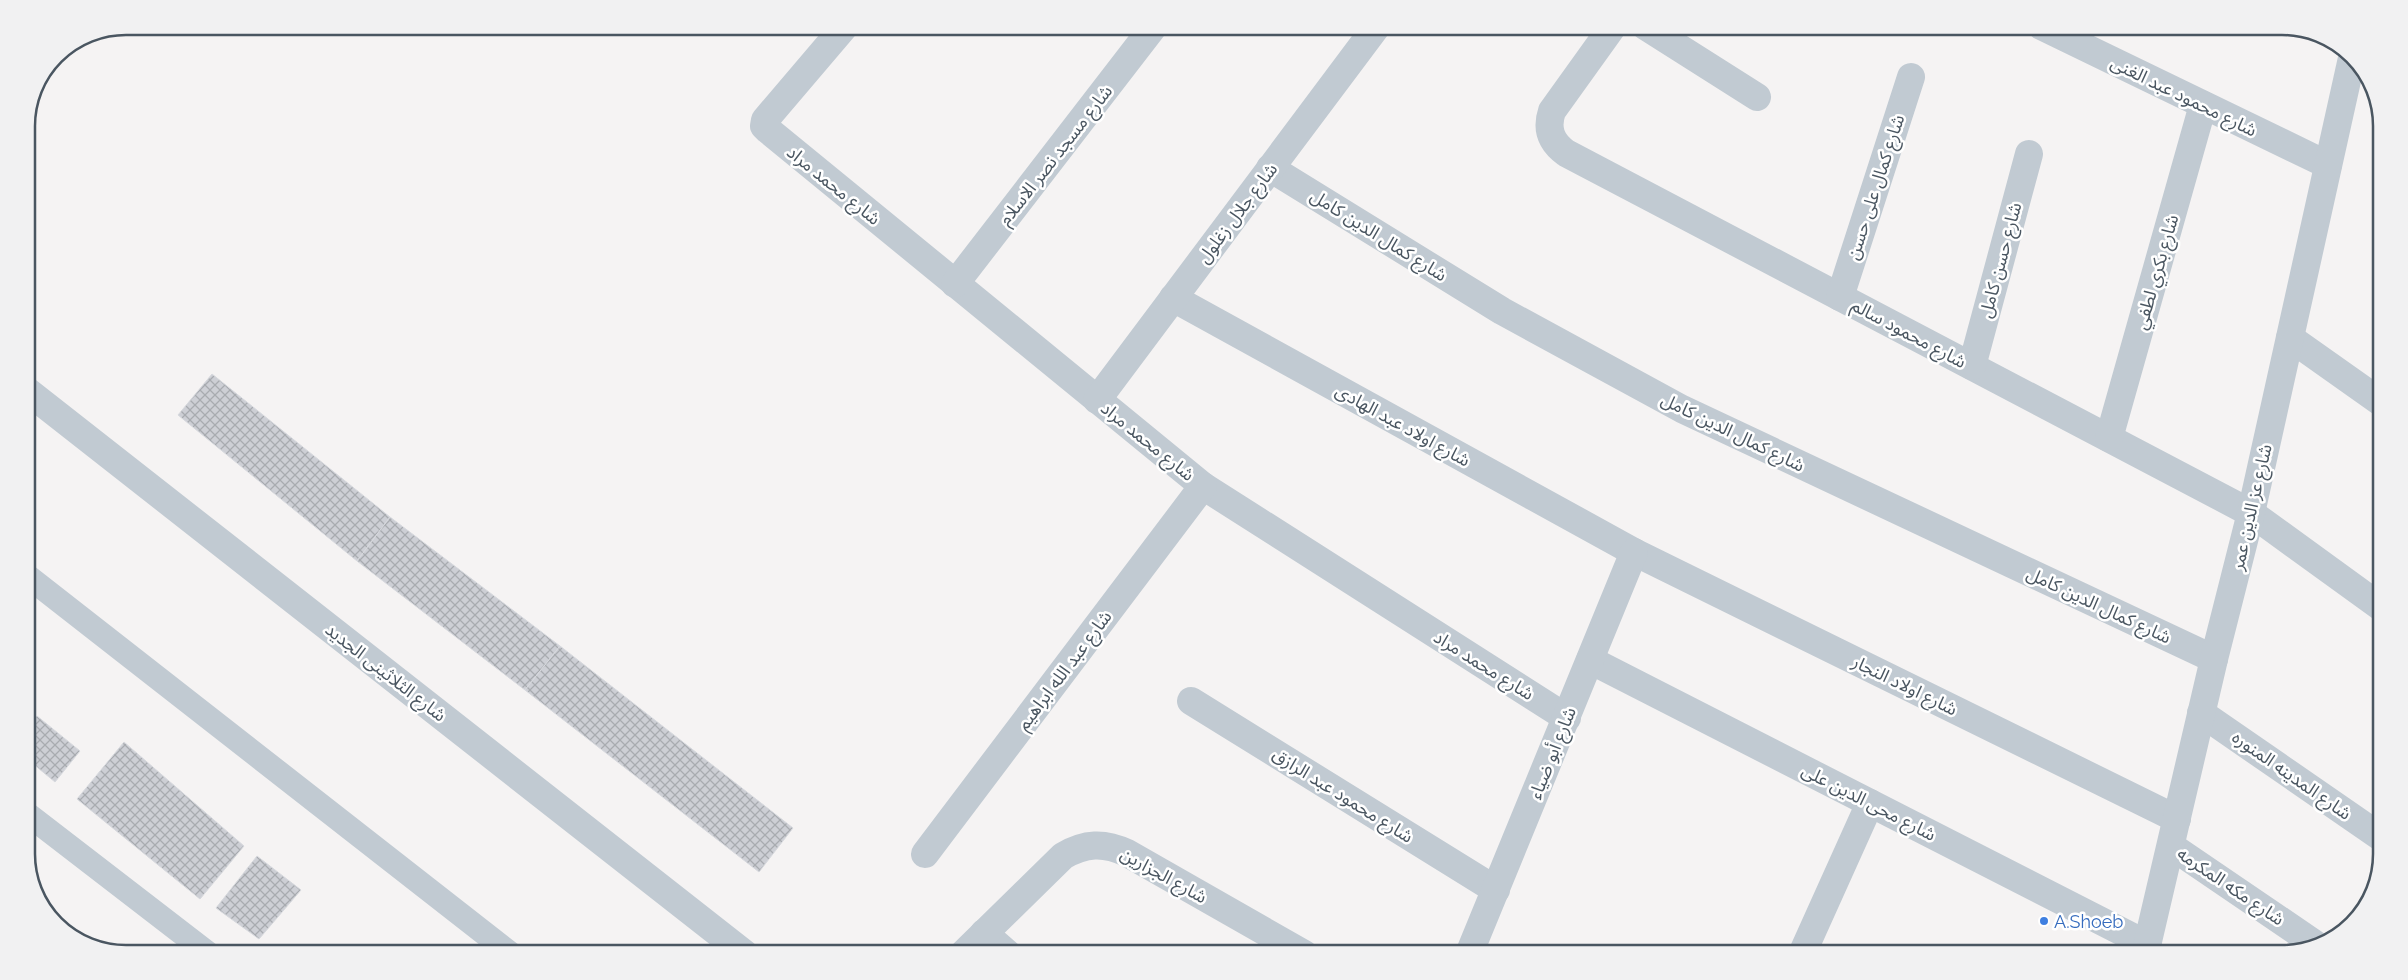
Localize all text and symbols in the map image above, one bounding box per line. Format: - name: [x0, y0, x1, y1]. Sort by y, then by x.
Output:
- street label: شارع محمود عبد الغنى: [2106, 52, 2260, 144]
- street label: شارع مسجد نصر الاسلام: [994, 81, 1119, 232]
- street label: شارع كمال على حسن: [1842, 112, 1912, 263]
- street label: شارع محمد مراد: [781, 141, 885, 232]
- street label: شارع جلال زغلول: [1193, 159, 1285, 270]
- street label: شارع كمال الدين كامل: [1305, 185, 1451, 289]
- street label: شارع حسن كامل: [1975, 200, 2029, 321]
- street label: شارع بكري لطفي: [2130, 212, 2186, 333]
- street label: شارع محمود سالم: [1846, 294, 1970, 376]
- street label: شارع اولاد عبد الهادى: [1330, 379, 1474, 474]
- street label: شارع كمال الدين كامل: [1656, 388, 1808, 479]
- street label: شارع محمد مراد: [1095, 397, 1199, 488]
- street label: شارع عز الدين عمر: [2226, 442, 2280, 574]
- street label: شارع كمال الدين كامل: [2022, 562, 2174, 651]
- street label: شارع عبد الله ابراهيم: [1012, 606, 1119, 736]
- street label: شارع الثلاثينى الجديد: [319, 618, 450, 729]
- street label: شارع محمد مراد: [1428, 626, 1538, 708]
- street label: شارع اولاد النجار: [1846, 650, 1961, 723]
- street label: شارع أبو ضياء: [1524, 704, 1584, 804]
- street label: شارع المدينه المنوره: [2226, 726, 2356, 827]
- street label: شارع محمود عبد الرازق: [1267, 743, 1417, 850]
- street label: شارع محى الدين على: [1797, 759, 1940, 848]
- street label: شارع مكه المكرمه: [2171, 842, 2289, 933]
- street label: شارع الجزارين: [1115, 843, 1211, 911]
- place label: A.Shoeb: [2054, 911, 2123, 932]
- marker: A.Shoeb: [2038, 915, 2050, 927]

